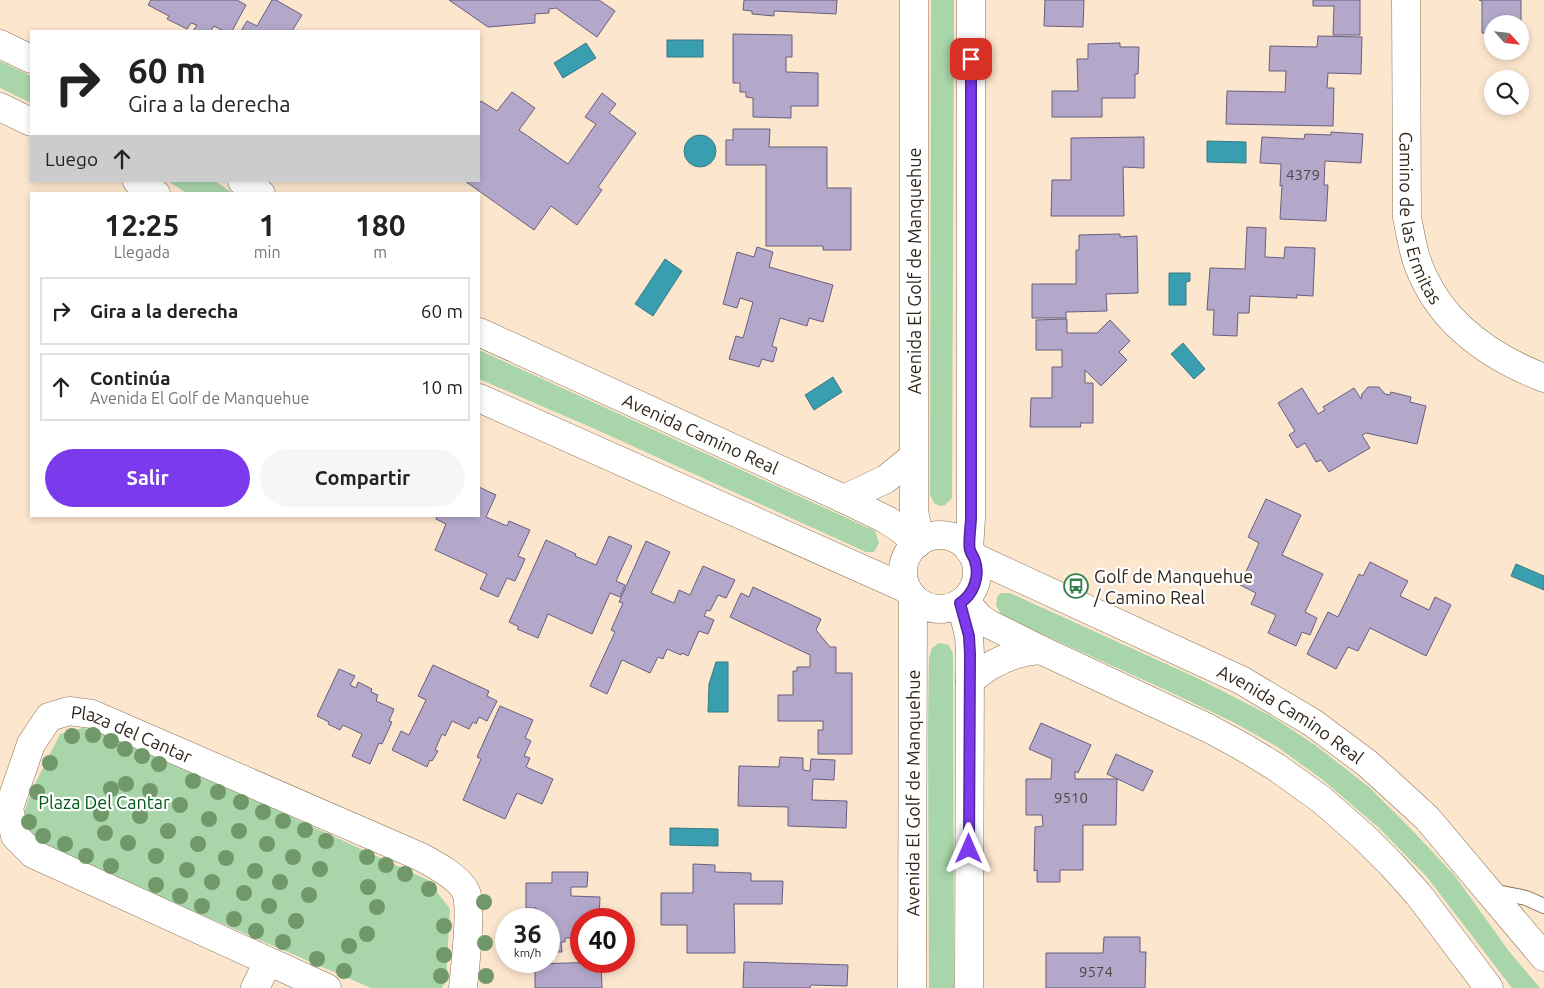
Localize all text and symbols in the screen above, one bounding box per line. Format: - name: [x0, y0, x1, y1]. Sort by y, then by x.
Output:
- north arrow: [1484, 15, 1529, 60]
- map controls: [1484, 15, 1529, 115]
- pin: [950, 38, 992, 80]
- icon: arrive: [957, 45, 985, 73]
- icon: right: [45, 50, 110, 115]
- text: 60 m: [128, 50, 206, 90]
- button: search: [1484, 70, 1529, 115]
- text: Gira a la derecha: [128, 91, 291, 116]
- street label: Camino de las Ermitas: [1397, 132, 1446, 308]
- icon: ahead: [108, 145, 136, 173]
- text: Luego: [45, 148, 98, 170]
- street label: Avenida El Golf de Manquehue: [904, 148, 924, 394]
- house number: 4379: [1286, 166, 1320, 183]
- text: 12:25: [104, 208, 179, 242]
- text: 1: [259, 208, 276, 242]
- text: 180: [355, 208, 406, 242]
- text: Llegada: [114, 243, 170, 261]
- text: min: [254, 243, 281, 261]
- text: m: [373, 243, 387, 261]
- icon: right: [47, 297, 75, 325]
- text: Gira a la derecha: [90, 300, 238, 322]
- text: 60 m: [421, 300, 463, 322]
- text: Continúa: [90, 367, 171, 389]
- icon: ahead: [47, 373, 75, 401]
- text: 10 m: [421, 376, 463, 398]
- text: Avenida El Golf de Manquehue: [90, 389, 309, 407]
- street label: Avenida Camino Real: [620, 389, 782, 478]
- button: Salir: [45, 449, 250, 507]
- button: Compartir: [260, 449, 465, 507]
- place label: Golf de Manquehue / Camino Real: [1093, 566, 1253, 607]
- bus stop icon: Golf de Manquehue / Camino Real: [1063, 573, 1089, 599]
- street label: Avenida Camino Real: [1215, 661, 1368, 767]
- street label: Avenida El Golf de Manquehue: [902, 670, 923, 916]
- street label: Plaza del Cantar: [70, 701, 196, 766]
- house number: 9510: [1054, 789, 1088, 806]
- park label: Plaza Del Cantar: [38, 792, 170, 812]
- position arrow: [942, 822, 994, 874]
- speed limit sign: 40: [570, 908, 635, 973]
- text: 36: [513, 920, 542, 948]
- text: km/h: [514, 946, 541, 959]
- house number: 9574: [1079, 963, 1113, 980]

